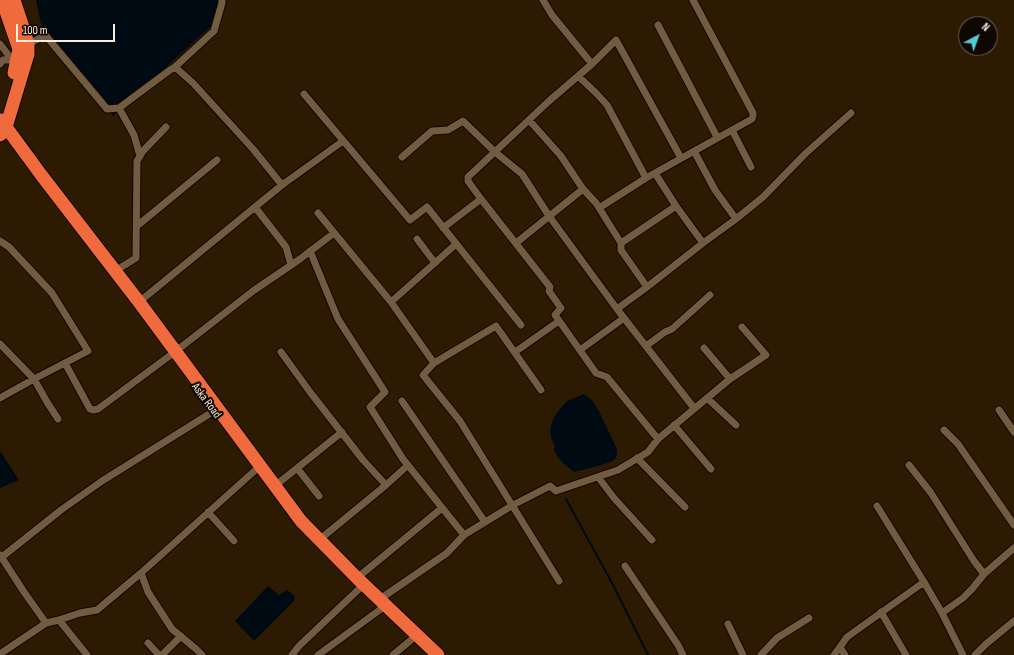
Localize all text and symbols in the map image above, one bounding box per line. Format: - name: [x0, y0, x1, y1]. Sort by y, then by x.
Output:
- scale bar: [18, 16, 117, 42]
- north arrow: [958, 16, 998, 56]
- text: N: [979, 20, 992, 34]
- text: 100 m: [23, 23, 48, 38]
- street label: Aska Road: [188, 380, 224, 422]

